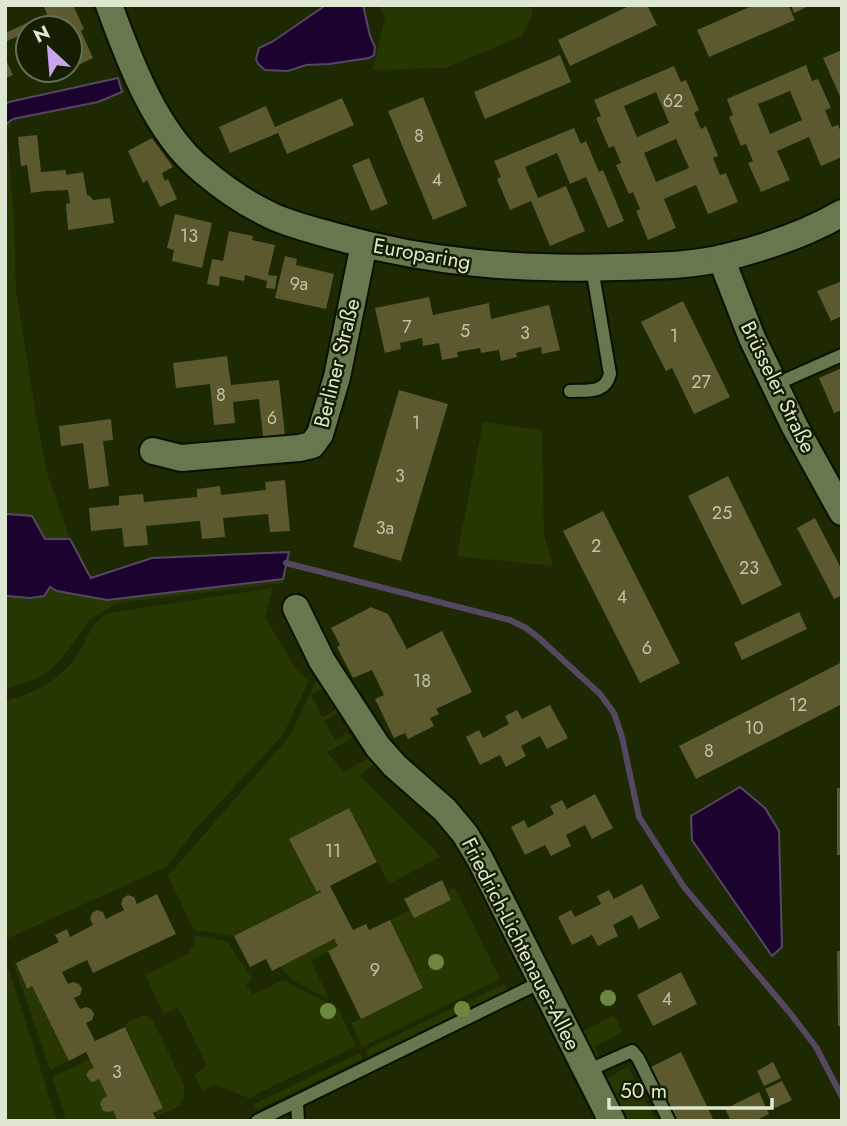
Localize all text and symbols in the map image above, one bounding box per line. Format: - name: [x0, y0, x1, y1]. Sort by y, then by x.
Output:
- north arrow: [14, 14, 84, 84]
- text: N: [29, 19, 54, 50]
- house number: 62: [663, 88, 683, 114]
- house number: 8: [414, 123, 424, 149]
- house number: 4: [432, 167, 442, 193]
- house number: 13: [180, 223, 198, 249]
- street label: Europaring: [371, 231, 473, 277]
- house number: 9a: [290, 271, 308, 297]
- street label: Berliner Straße: [306, 295, 368, 431]
- house number: 7: [402, 314, 412, 340]
- street label: Brüsseler Straße: [733, 316, 823, 458]
- house number: 5: [460, 318, 470, 344]
- house number: 3: [520, 320, 530, 346]
- house number: 1: [670, 323, 678, 349]
- house number: 27: [691, 369, 711, 395]
- house number: 8: [216, 382, 226, 408]
- house number: 6: [267, 405, 277, 431]
- house number: 1: [412, 410, 420, 436]
- house number: 3: [395, 463, 405, 489]
- house number: 25: [712, 500, 732, 526]
- house number: 3a: [376, 515, 394, 541]
- house number: 2: [591, 533, 601, 559]
- house number: 23: [739, 555, 759, 581]
- house number: 4: [617, 584, 627, 610]
- house number: 6: [642, 635, 652, 661]
- house number: 18: [413, 668, 431, 694]
- house number: 12: [789, 692, 807, 718]
- house number: 10: [745, 715, 764, 741]
- house number: 8: [704, 738, 714, 764]
- street label: Friedrich-Lichtenauer-Allee: [454, 832, 588, 1056]
- house number: 11: [325, 838, 341, 864]
- house number: 9: [370, 957, 380, 983]
- house number: 4: [662, 986, 672, 1012]
- house number: 3: [112, 1059, 122, 1085]
- scale bar: [609, 1066, 772, 1110]
- text: 50 m: [620, 1076, 667, 1106]

